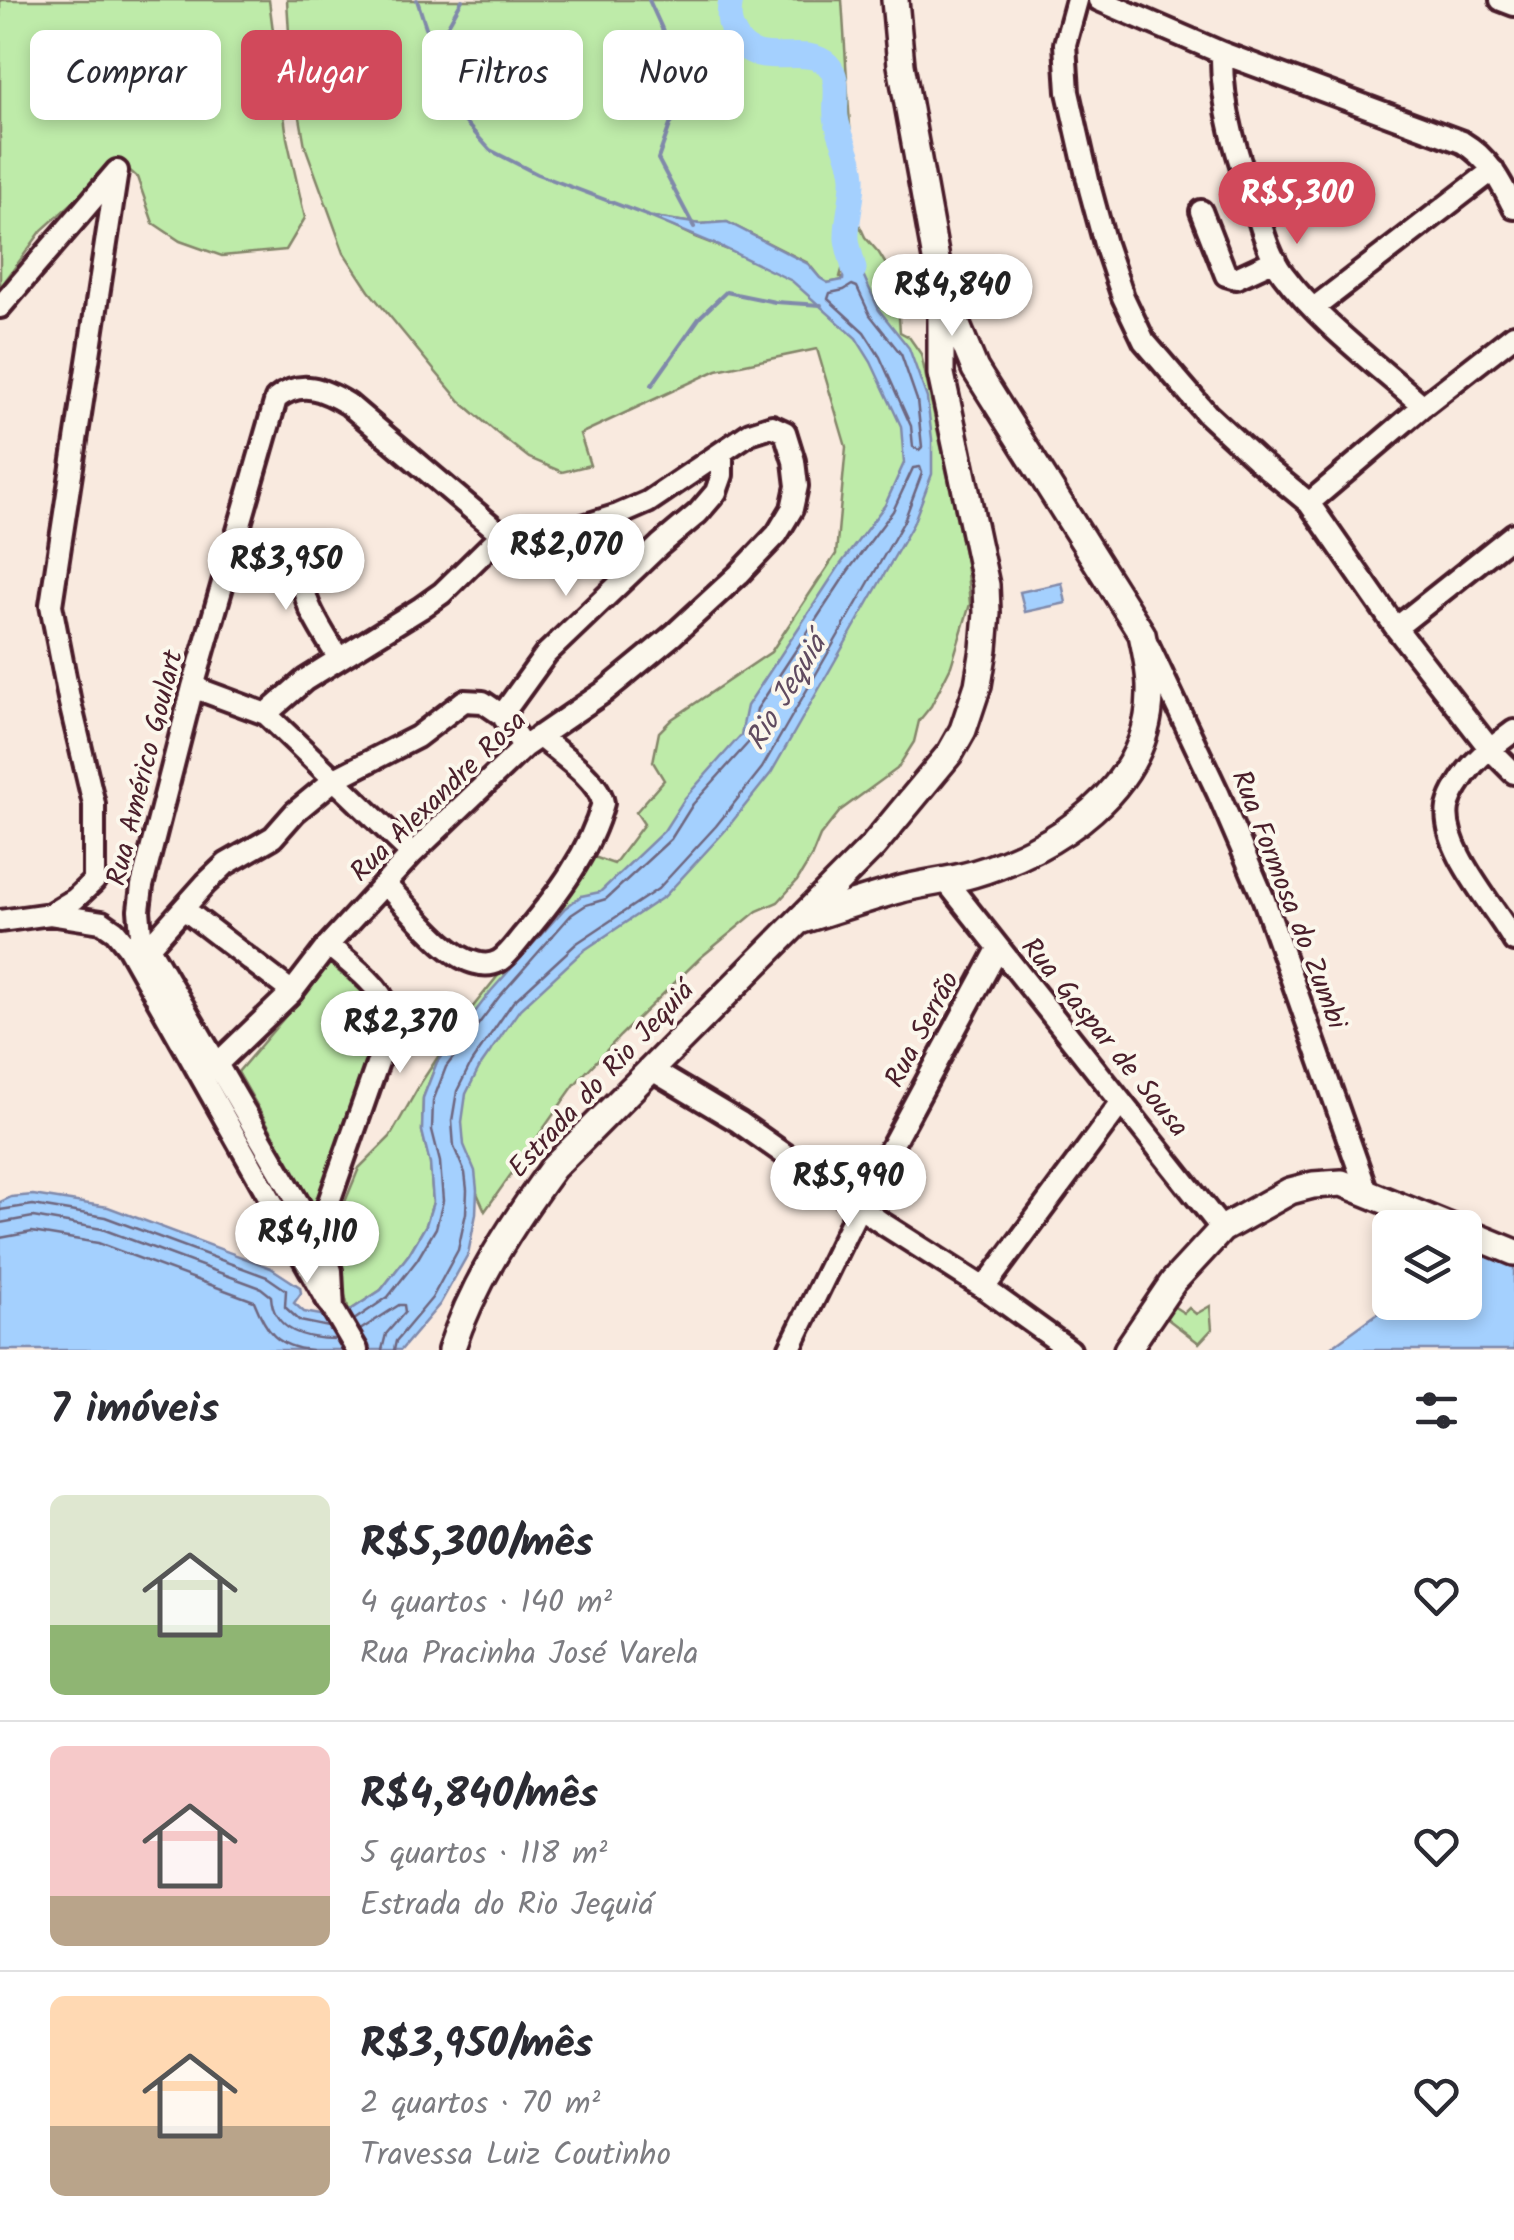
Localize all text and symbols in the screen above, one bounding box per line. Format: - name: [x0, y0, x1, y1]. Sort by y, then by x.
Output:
- chip: Comprar: [30, 30, 221, 120]
- chip: Alugar: [241, 30, 402, 120]
- chip: Filtros: [422, 30, 583, 120]
- chip: Novo: [603, 30, 744, 120]
- pin: R$5,300: [1205, 162, 1389, 247]
- text: R$5,300: [1240, 169, 1354, 220]
- pin: R$4,840: [860, 254, 1044, 339]
- text: R$4,840: [894, 261, 1010, 312]
- pin: R$2,070: [474, 514, 658, 599]
- text: R$2,070: [509, 521, 623, 572]
- pin: R$3,950: [194, 528, 378, 613]
- text: R$3,950: [230, 535, 342, 586]
- water label: Rio Jequiá: [734, 619, 845, 760]
- street label: Rua Américo Goulart: [95, 644, 197, 891]
- street label: Rua Alexandre Rosa: [340, 700, 538, 894]
- street label: Rua Formosa do Zumbi: [1218, 764, 1359, 1037]
- street label: Rua Gaspar de Sousa: [1009, 928, 1199, 1148]
- street label: Rua Serrão: [874, 964, 972, 1096]
- street label: Estrada do Rio Jequiá: [498, 969, 708, 1189]
- pin: R$2,370: [308, 991, 492, 1076]
- text: R$2,370: [343, 998, 457, 1049]
- pin: R$5,990: [756, 1145, 940, 1230]
- text: R$5,990: [792, 1152, 904, 1203]
- pin: R$4,110: [215, 1201, 399, 1286]
- text: R$4,110: [257, 1208, 357, 1259]
- map controls: [1372, 1210, 1482, 1320]
- button: layers: [1372, 1210, 1482, 1320]
- text: 7 imóveis: [50, 1377, 219, 1444]
- icon: filters: [1409, 1383, 1464, 1438]
- text: R$5,300/mês: [360, 1511, 593, 1578]
- icon: home: [130, 1535, 250, 1655]
- icon: heart: [1409, 1568, 1464, 1623]
- text: 4 quartos · 140 m²: [360, 1578, 612, 1629]
- text: Rua Pracinha José Varela: [360, 1629, 699, 1680]
- text: R$4,840/mês: [360, 1762, 598, 1829]
- icon: home: [130, 1786, 250, 1906]
- icon: heart: [1409, 1819, 1464, 1874]
- text: 5 quartos · 118 m²: [360, 1829, 607, 1880]
- text: Estrada do Rio Jequiá: [360, 1880, 654, 1931]
- text: R$3,950/mês: [360, 2012, 593, 2079]
- icon: home: [130, 2036, 250, 2156]
- icon: heart: [1409, 2069, 1464, 2124]
- text: 2 quartos · 70 m²: [360, 2079, 600, 2130]
- text: Travessa Luiz Coutinho: [360, 2130, 671, 2181]

